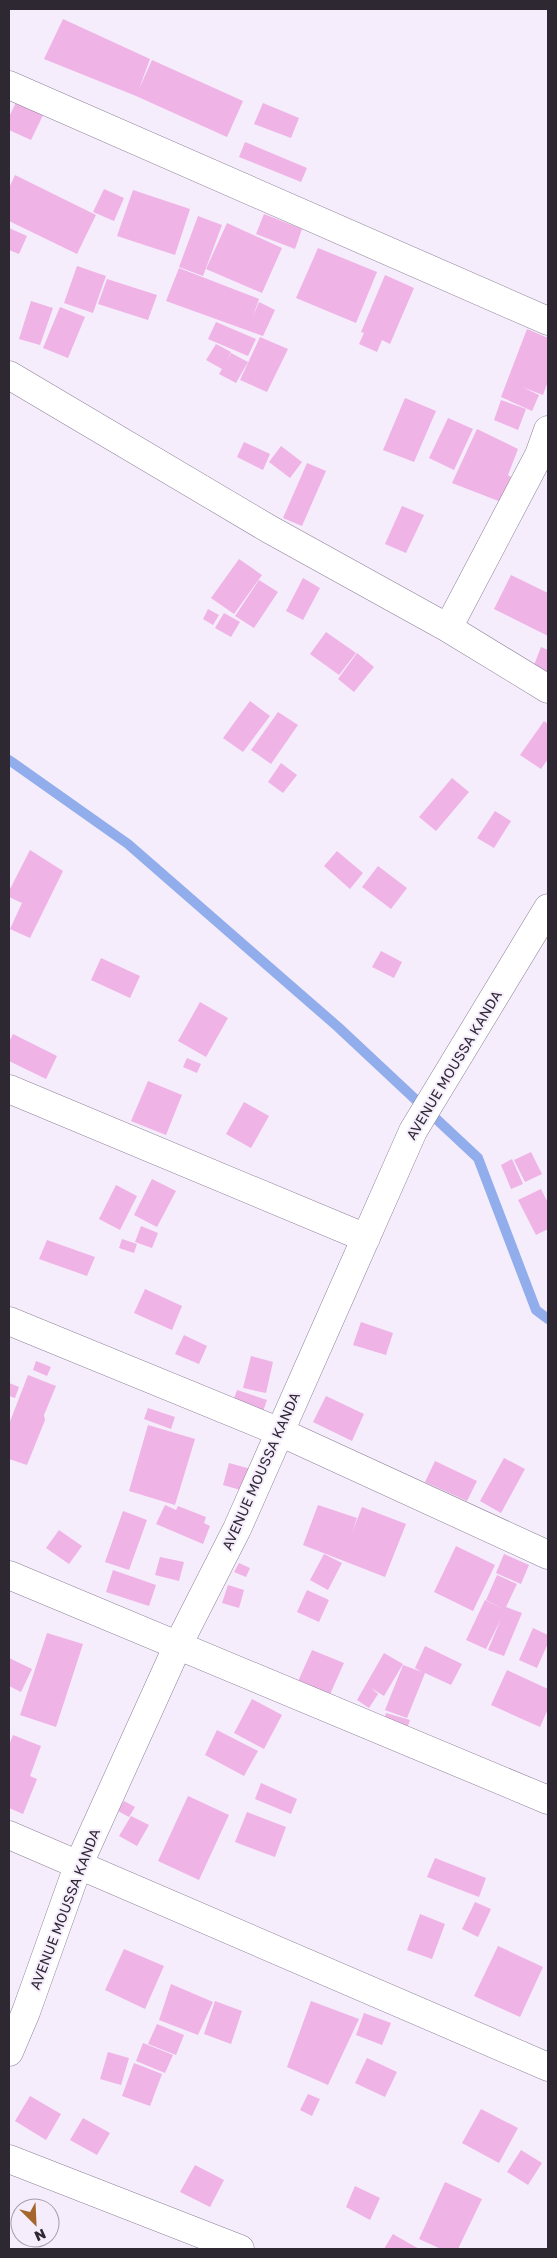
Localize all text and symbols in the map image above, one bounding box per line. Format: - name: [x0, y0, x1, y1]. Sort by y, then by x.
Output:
- street label: AVENUE MOUSSA KANDA: [402, 987, 505, 1142]
- street label: AVENUE MOUSSA KANDA: [218, 1389, 303, 1552]
- street label: AVENUE MOUSSA KANDA: [26, 1825, 103, 1992]
- north arrow: [10, 2198, 60, 2248]
- text: N: [32, 2225, 49, 2245]

